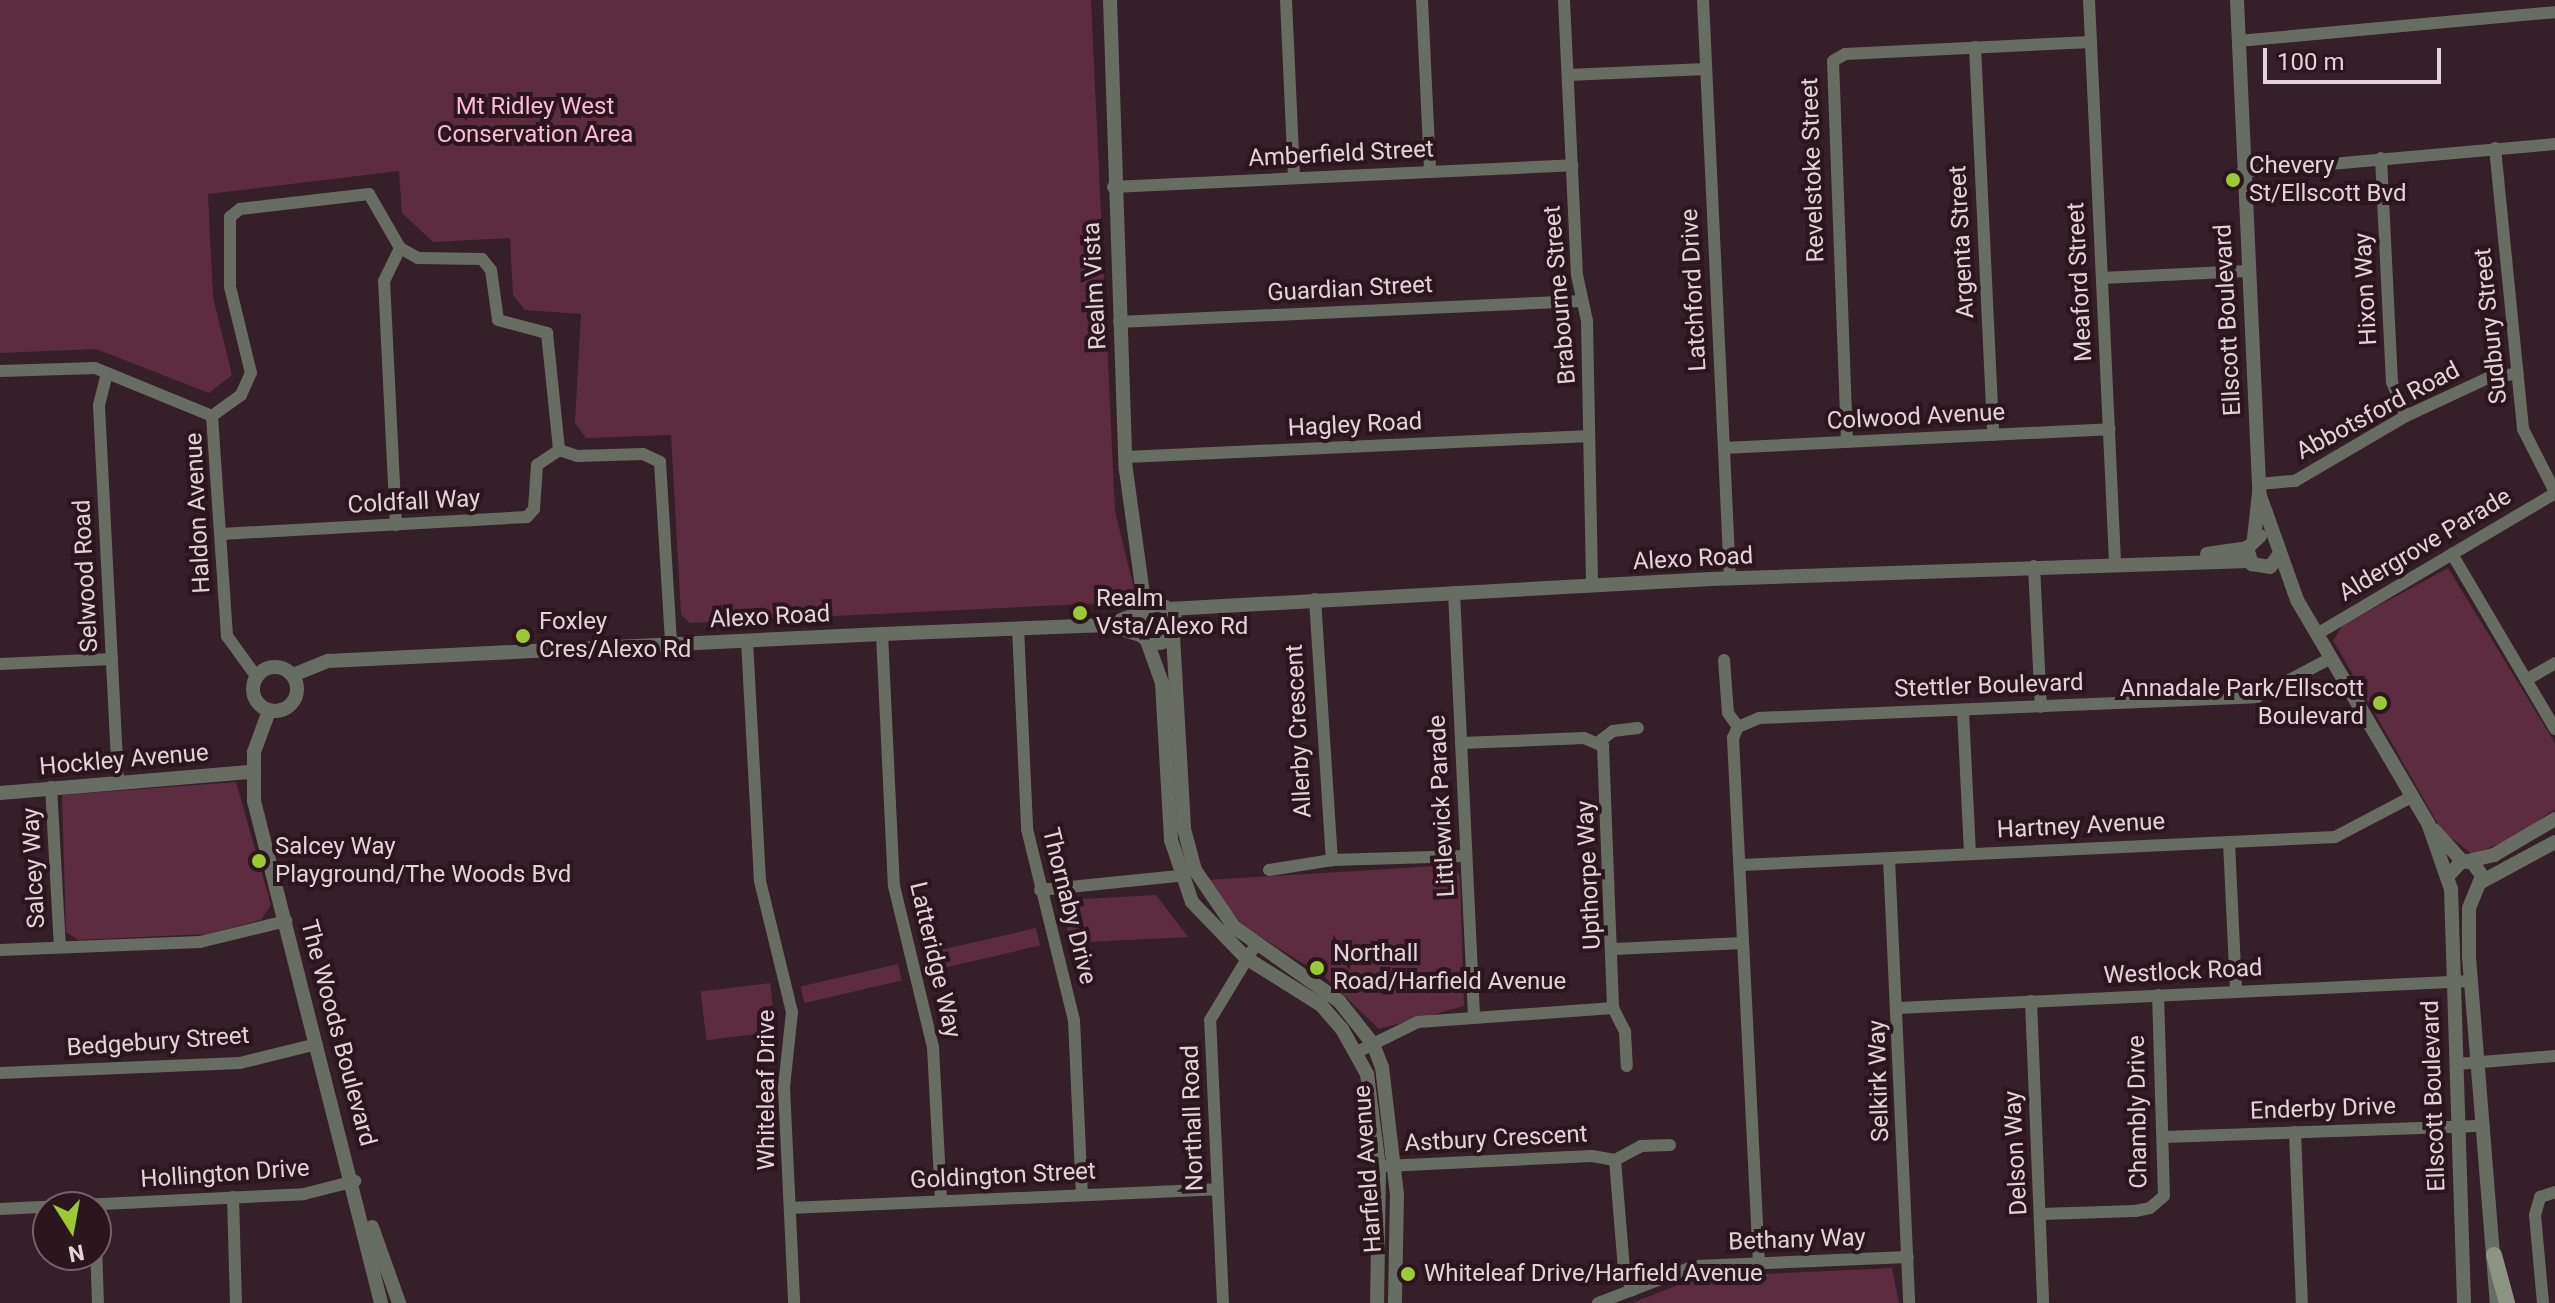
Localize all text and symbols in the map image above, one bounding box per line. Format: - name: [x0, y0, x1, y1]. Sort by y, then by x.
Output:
- scale bar: [2267, 32, 2445, 82]
- text: 100 m: [2277, 48, 2344, 76]
- street label: Revelstoke Street: [1795, 77, 1831, 263]
- park label: Mt Ridley West Conservation Area: [437, 93, 633, 149]
- street label: Amberfield Street: [1248, 135, 1434, 173]
- place label: Chevery St/Ellscott Bvd: [2249, 152, 2407, 208]
- street label: Argenta Street: [1944, 165, 1980, 319]
- marker: Chevery St/Ellscott Bvd: [2224, 171, 2242, 189]
- street label: Meaford Street: [2061, 202, 2099, 362]
- street label: Brabourne Street: [1538, 204, 1582, 386]
- street label: Latchford Drive: [1675, 208, 1713, 372]
- street label: Realm Vista: [1077, 221, 1113, 351]
- street label: Ellscott Boulevard: [2209, 223, 2247, 417]
- street label: Hixon Way: [2349, 232, 2383, 346]
- street label: Sudbury Street: [2468, 247, 2514, 405]
- street label: Guardian Street: [1267, 270, 1433, 308]
- street label: Abbotsford Road: [2291, 356, 2465, 466]
- street label: Colwood Avenue: [1826, 398, 2006, 436]
- street label: Hagley Road: [1287, 407, 1423, 443]
- street label: Haldon Avenue: [179, 432, 217, 594]
- street label: Aldergrove Parade: [2334, 482, 2516, 608]
- street label: Coldfall Way: [347, 484, 481, 520]
- street label: Selwood Road: [68, 499, 104, 653]
- street label: Alexo Road: [1632, 541, 1754, 577]
- place label: Realm Vsta/Alexo Rd: [1096, 585, 1248, 641]
- street label: Alexo Road: [709, 599, 831, 635]
- marker: Realm Vsta/Alexo Rd: [1071, 604, 1089, 622]
- place label: Foxley Cres/Alexo Rd: [539, 608, 691, 664]
- marker: Foxley Cres/Alexo Rd: [514, 627, 532, 645]
- street label: Allerby Crescent: [1280, 643, 1318, 819]
- street label: Stettler Boulevard: [1894, 668, 2084, 704]
- place label: Annadale Park/Ellscott Boulevard: [2120, 675, 2364, 731]
- marker: Annadale Park/Ellscott Boulevard: [2371, 694, 2389, 712]
- street label: Littlewick Parade: [1423, 714, 1461, 898]
- street label: Hockley Avenue: [38, 738, 210, 782]
- street label: Upthorpe Way: [1571, 800, 1607, 950]
- street label: Salcey Way: [16, 807, 52, 929]
- street label: Hartney Avenue: [1996, 807, 2166, 845]
- street label: Thornaby Drive: [1036, 825, 1102, 987]
- place label: Salcey Way Playground/The Woods Bvd: [275, 833, 571, 889]
- marker: Salcey Way Playground/The Woods Bvd: [250, 852, 268, 870]
- street label: Latteridge Way: [903, 879, 967, 1041]
- street label: The Woods Boulevard: [294, 917, 382, 1149]
- place label: Northall Road/Harfield Avenue: [1333, 940, 1566, 996]
- street label: Westlock Road: [2103, 953, 2263, 991]
- marker: Northall Road/Harfield Avenue: [1308, 959, 1326, 977]
- street label: Ellscott Boulevard: [2416, 1000, 2452, 1192]
- street label: Whiteleaf Drive: [753, 1010, 781, 1170]
- street label: Selkirk Way: [1862, 1019, 1896, 1143]
- street label: Bedgebury Street: [66, 1021, 250, 1063]
- street label: Chambly Drive: [2122, 1035, 2154, 1189]
- street label: Northall Road: [1176, 1044, 1210, 1192]
- street label: Harfield Avenue: [1348, 1084, 1388, 1254]
- street label: Delson Way: [1998, 1090, 2034, 1216]
- street label: Enderby Drive: [2250, 1092, 2396, 1126]
- street label: Astbury Crescent: [1404, 1120, 1588, 1158]
- street label: Hollington Drive: [139, 1154, 311, 1194]
- street label: Goldington Street: [909, 1157, 1097, 1195]
- north arrow: [32, 1191, 112, 1271]
- street label: Bethany Way: [1728, 1223, 1866, 1257]
- text: N: [66, 1239, 86, 1267]
- place label: Whiteleaf Drive/Harfield Avenue: [1424, 1260, 1763, 1288]
- marker: Whiteleaf Drive/Harfield Avenue: [1399, 1265, 1417, 1283]

